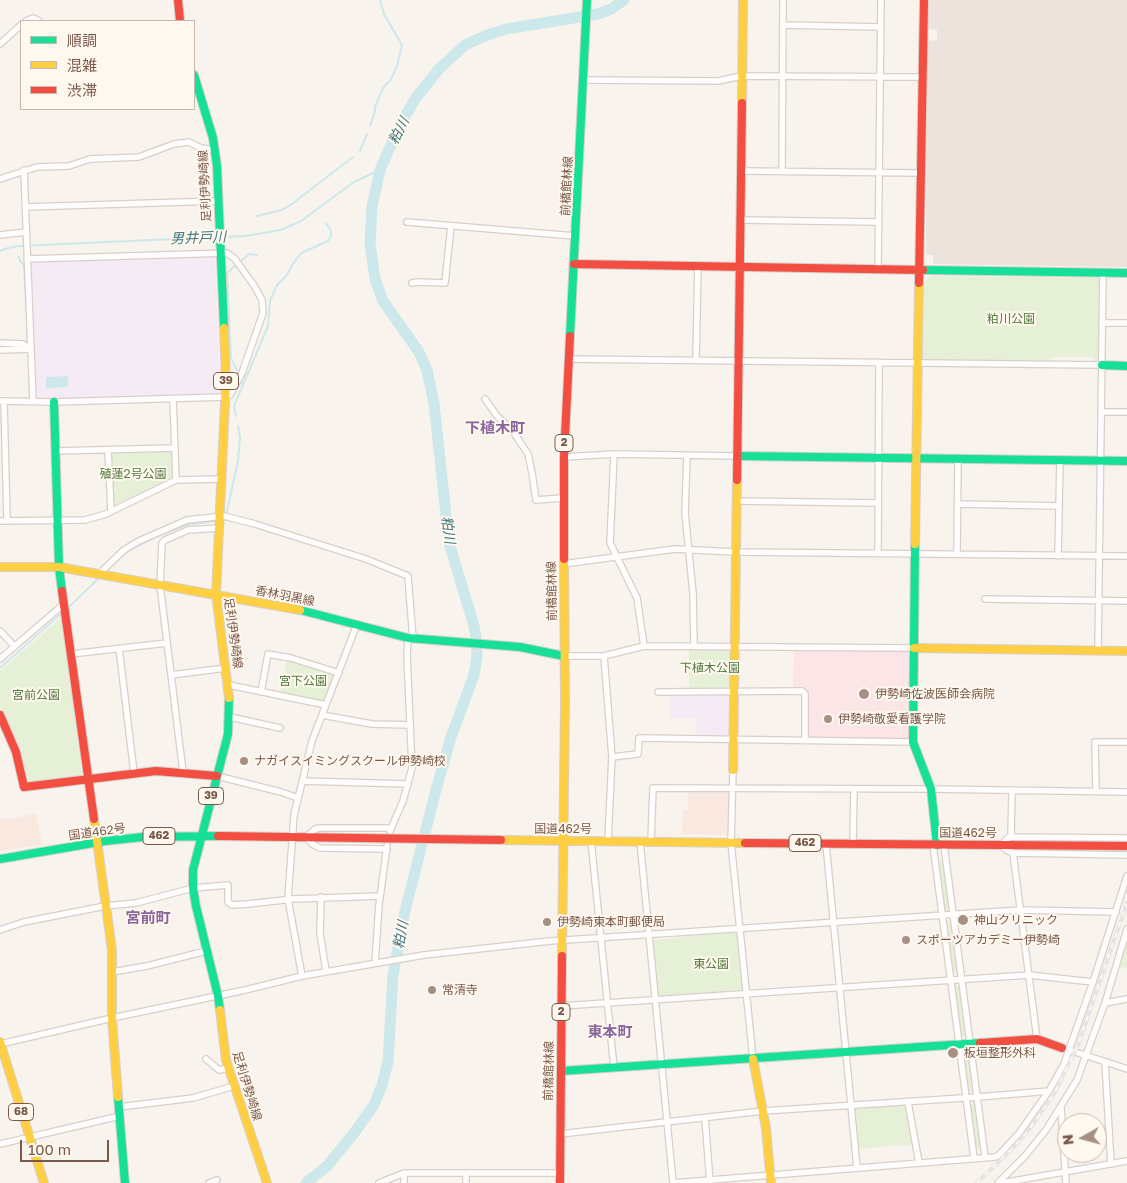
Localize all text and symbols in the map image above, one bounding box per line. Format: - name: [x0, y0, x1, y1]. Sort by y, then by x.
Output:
- legend: [20, 20, 195, 110]
- text: 順調: [67, 31, 97, 49]
- text: 混雑: [67, 56, 97, 74]
- text: 渋滞: [67, 81, 97, 99]
- water label: 粕川: [385, 115, 413, 147]
- street label: 足利伊勢崎線: [196, 150, 214, 222]
- street label: 前橋館林線: [558, 156, 576, 216]
- water label: 男井戸川: [170, 229, 226, 247]
- park label: 粕川公園: [987, 312, 1035, 326]
- road number: 39: [214, 372, 238, 390]
- district label: 下植木町: [465, 419, 525, 437]
- road number: 2: [555, 434, 573, 452]
- park label: 殖蓮2号公園: [100, 467, 166, 481]
- water label: 粕川: [438, 515, 458, 545]
- street label: 前橋館林線: [544, 561, 560, 621]
- street label: 香林羽黒線: [254, 583, 316, 609]
- street label: 足利伊勢崎線: [221, 596, 245, 670]
- park label: 下植木公園: [680, 661, 740, 675]
- park label: 宮下公園: [279, 674, 327, 688]
- marker: 伊勢崎佐波医師会病院: [857, 687, 871, 701]
- place label: 伊勢崎佐波医師会病院: [875, 687, 995, 701]
- park label: 宮前公園: [12, 688, 60, 702]
- place label: 伊勢崎敬愛看護学院: [838, 712, 946, 726]
- marker: 伊勢崎敬愛看護学院: [822, 713, 834, 725]
- place label: ナガイスイミングスクール伊勢崎校: [254, 754, 446, 768]
- marker: ナガイスイミングスクール伊勢崎校: [238, 755, 250, 767]
- road number: 39: [198, 788, 224, 804]
- street label: 国道462号: [68, 821, 126, 843]
- street label: 国道462号: [534, 822, 592, 836]
- street label: 国道462号: [939, 826, 997, 840]
- road number: 462: [143, 828, 175, 844]
- road number: 462: [789, 834, 821, 851]
- district label: 宮前町: [126, 909, 170, 927]
- marker: 神山クリニック: [956, 913, 970, 927]
- place label: 神山クリニック: [974, 913, 1058, 927]
- place label: 伊勢崎東本町郵便局: [557, 915, 665, 929]
- marker: 伊勢崎東本町郵便局: [541, 916, 553, 928]
- water label: 粕川: [390, 920, 412, 950]
- place label: スポーツアカデミー伊勢崎: [916, 933, 1060, 947]
- marker: スポーツアカデミー伊勢崎: [900, 934, 912, 946]
- park label: 東公園: [693, 957, 729, 971]
- place label: 常清寺: [442, 983, 478, 997]
- marker: 常清寺: [426, 984, 438, 996]
- road number: 2: [552, 1004, 570, 1020]
- district label: 東本町: [588, 1023, 632, 1041]
- street label: 前橋館林線: [541, 1041, 557, 1101]
- marker: 板垣整形外科: [946, 1046, 960, 1060]
- place label: 板垣整形外科: [964, 1046, 1036, 1060]
- street label: 足利伊勢崎線: [230, 1049, 264, 1123]
- road number: 68: [8, 1104, 34, 1120]
- north arrow: [1057, 1113, 1107, 1163]
- scale bar: [22, 1130, 111, 1162]
- text: N: [1059, 1133, 1077, 1146]
- text: 100 m: [28, 1140, 71, 1158]

